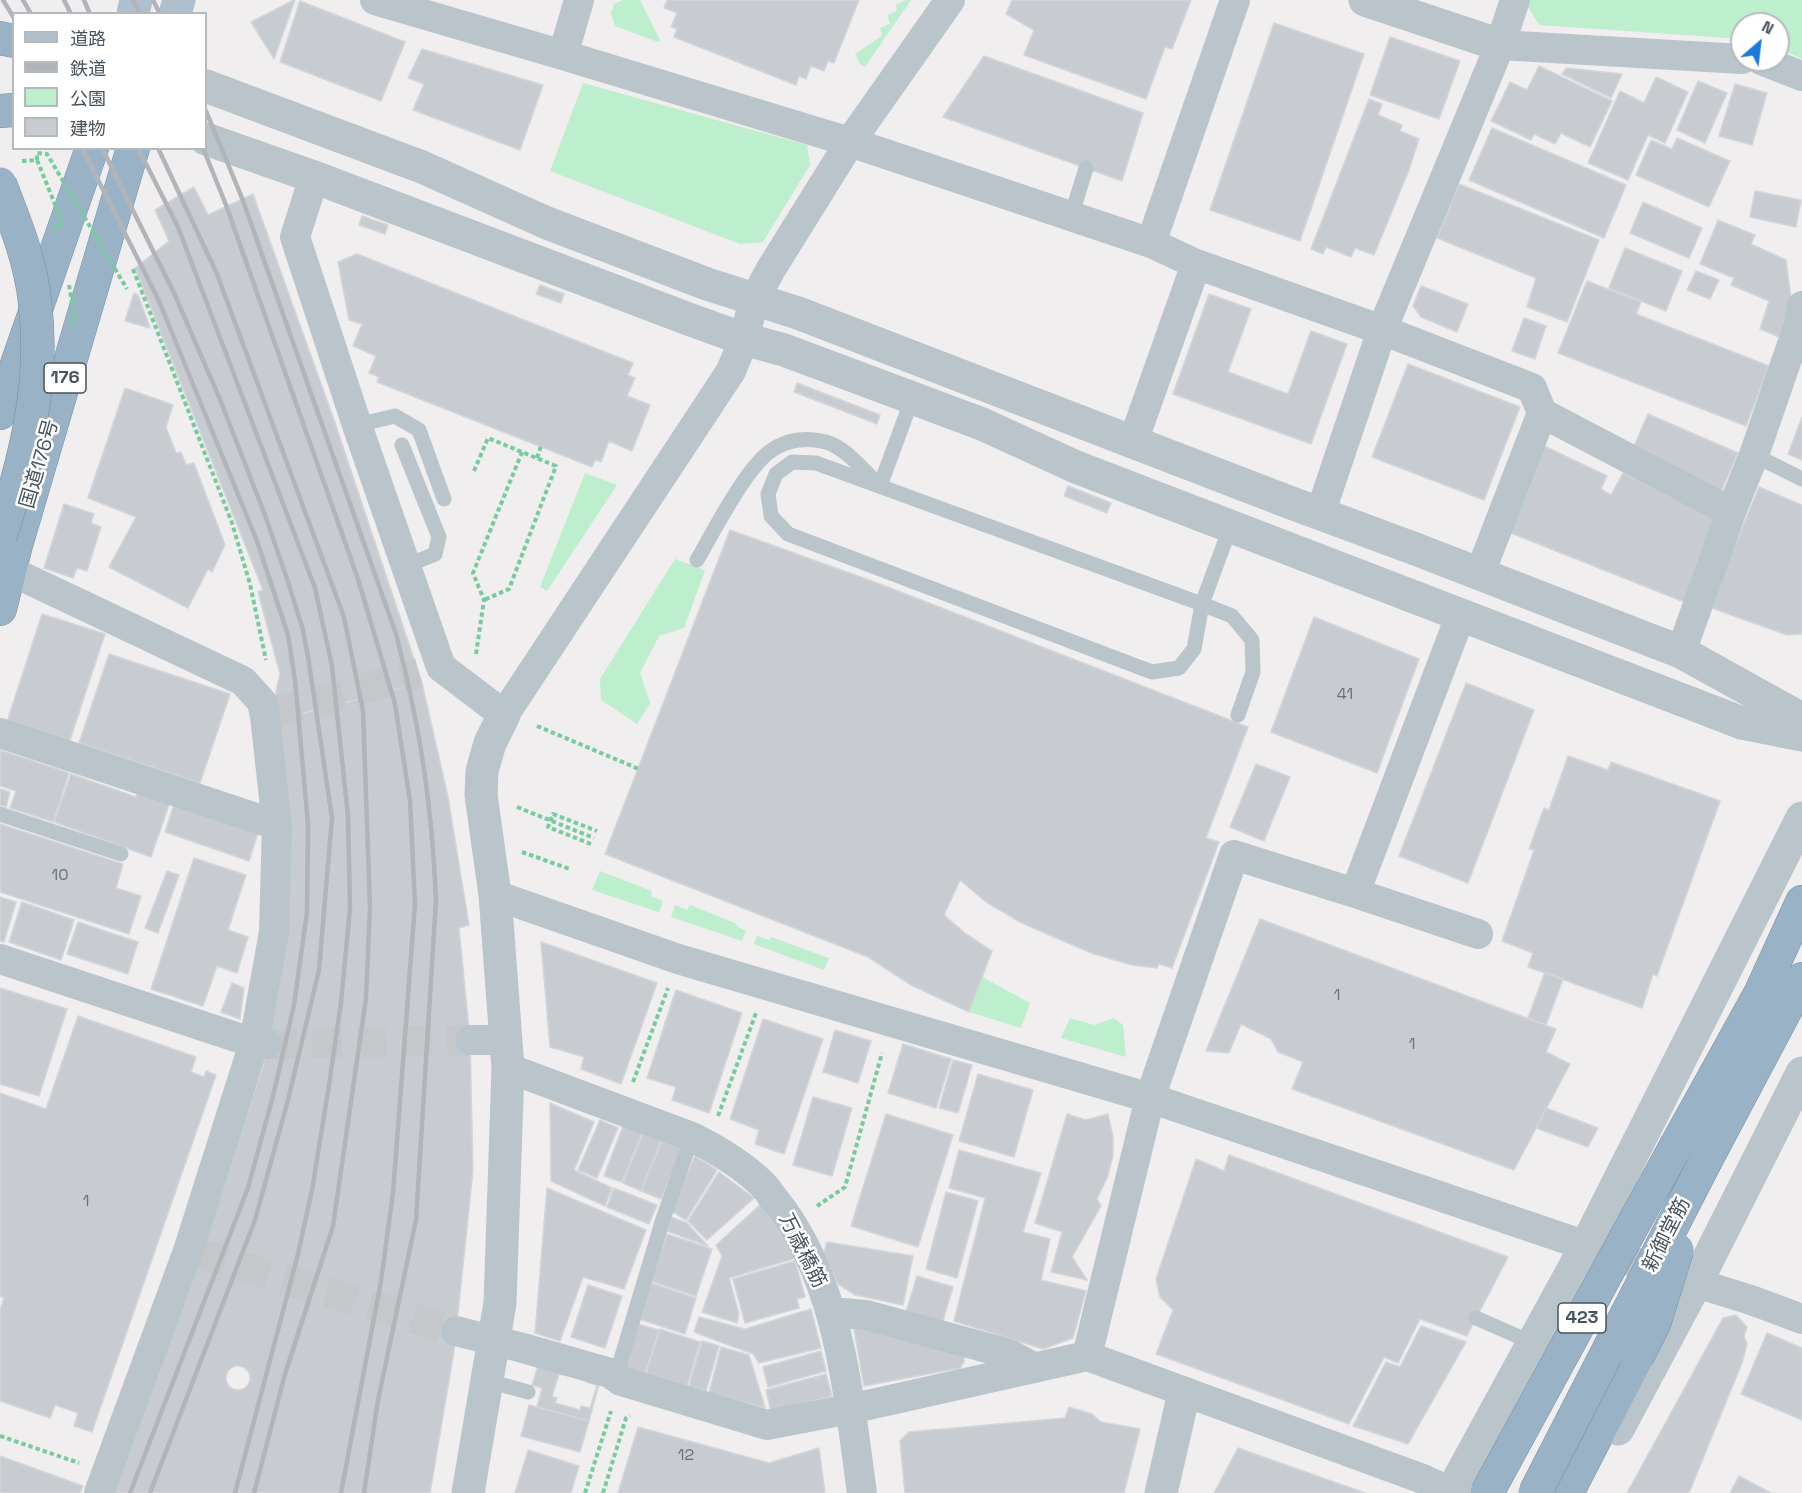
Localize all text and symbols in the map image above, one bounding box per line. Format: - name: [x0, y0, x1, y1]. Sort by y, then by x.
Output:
- legend: [12, 12, 207, 150]
- north arrow: [1730, 12, 1790, 72]
- text: N: [1758, 16, 1777, 39]
- text: 道路: [70, 27, 106, 50]
- text: 鉄道: [70, 57, 106, 80]
- text: 公園: [70, 87, 106, 110]
- text: 建物: [70, 117, 106, 140]
- road number: 176: [44, 363, 86, 393]
- street label: 国道176号: [16, 417, 64, 511]
- house number: 41: [1337, 685, 1353, 705]
- house number: 10: [52, 866, 68, 886]
- house number: 1: [1334, 986, 1340, 1006]
- house number: 1: [1409, 1035, 1415, 1055]
- house number: 1: [83, 1192, 89, 1212]
- street label: 新御堂筋: [1638, 1194, 1696, 1276]
- street label: 万歳橋筋: [773, 1210, 831, 1292]
- road number: 423: [1558, 1303, 1606, 1333]
- house number: 12: [678, 1446, 694, 1466]

